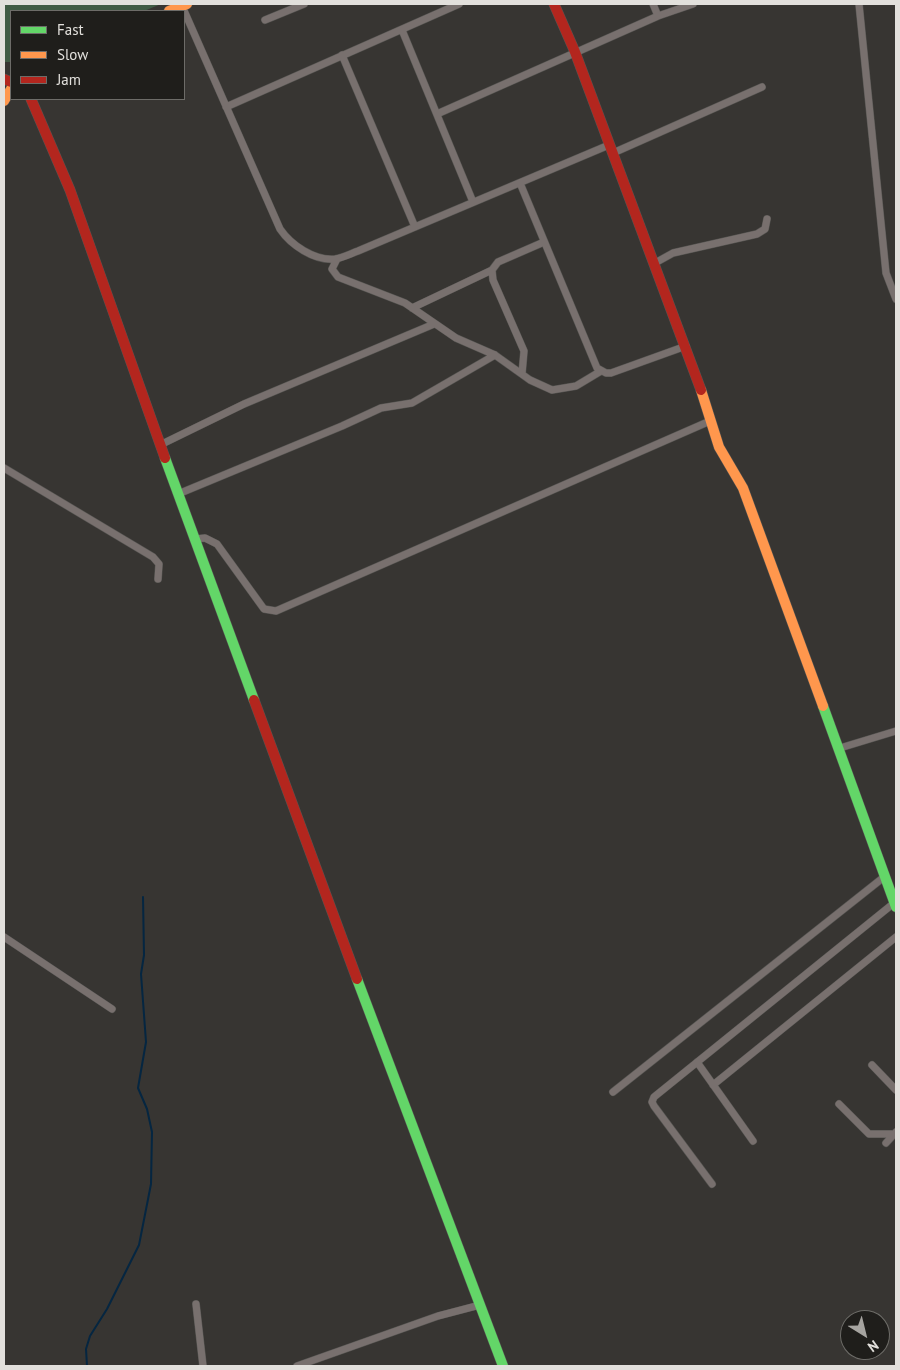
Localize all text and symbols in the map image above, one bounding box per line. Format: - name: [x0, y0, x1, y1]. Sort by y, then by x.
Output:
- legend: [10, 10, 185, 100]
- text: Fast: [57, 20, 84, 39]
- text: Slow: [57, 45, 88, 64]
- text: Jam: [57, 70, 81, 89]
- north arrow: [840, 1310, 890, 1360]
- text: N: [864, 1336, 882, 1356]

